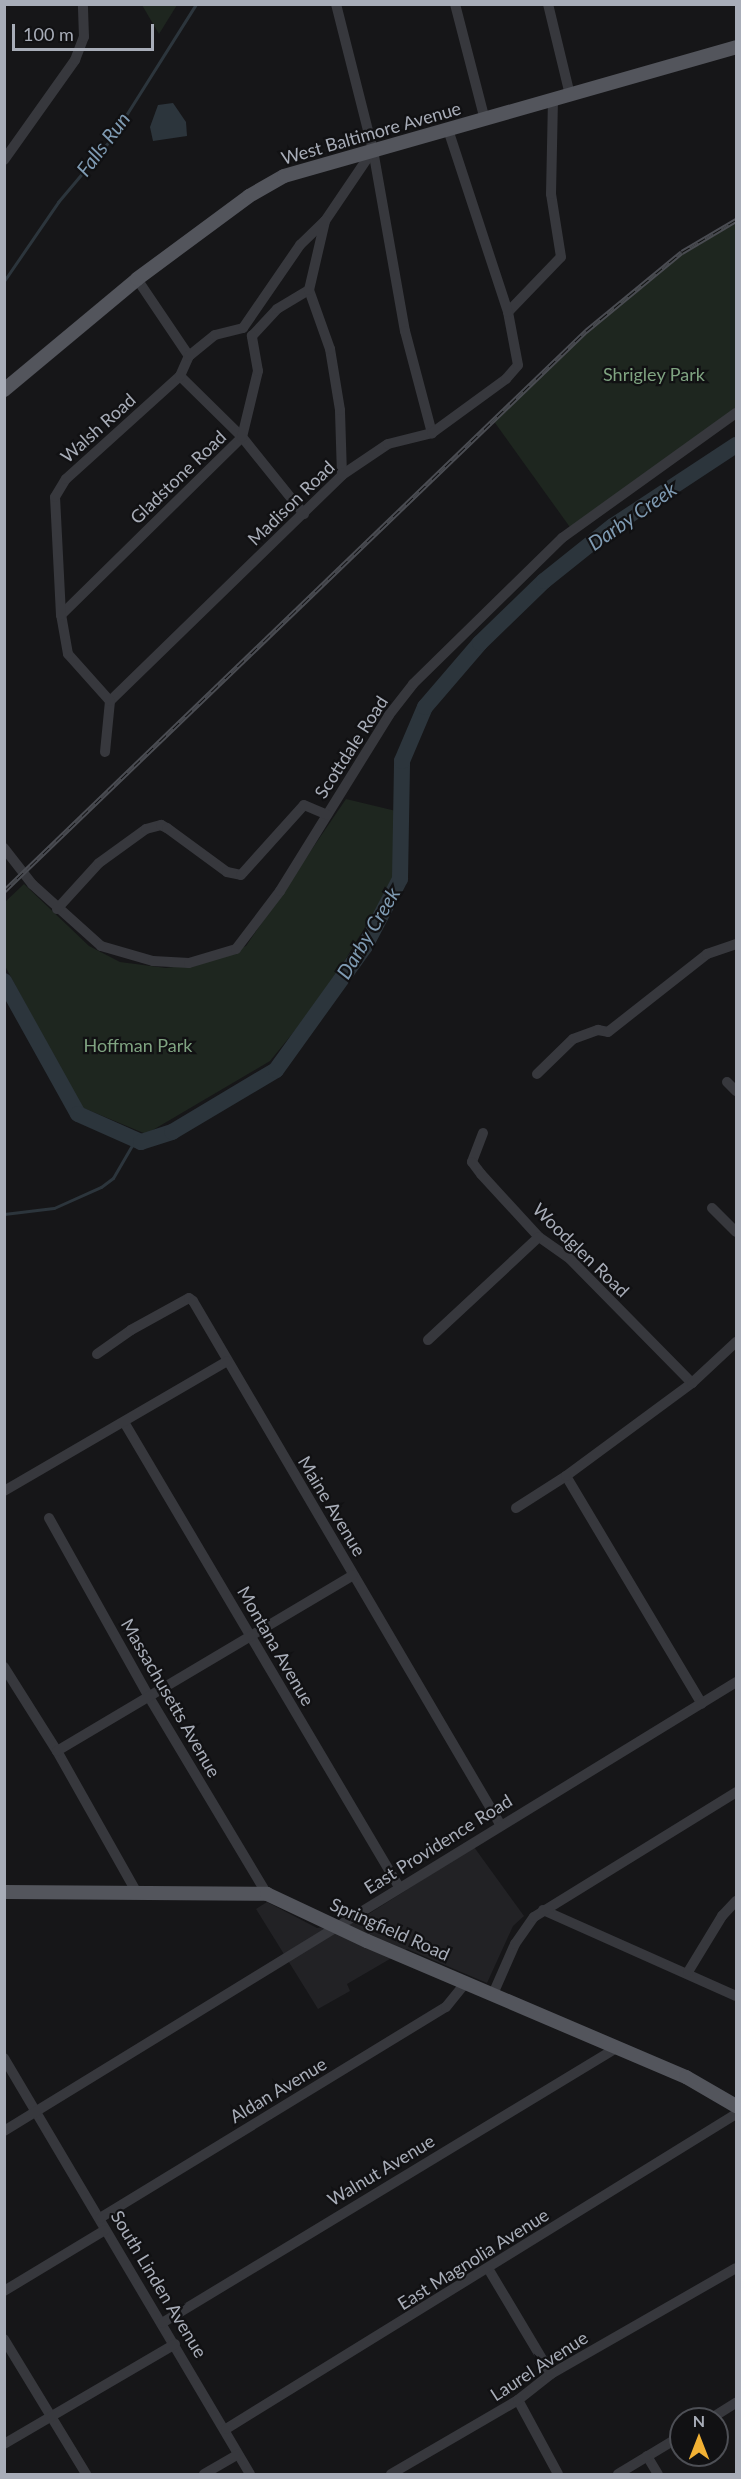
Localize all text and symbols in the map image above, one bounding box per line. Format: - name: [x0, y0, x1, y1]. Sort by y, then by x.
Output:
- scale bar: [15, 12, 158, 50]
- text: 100 m: [23, 23, 74, 45]
- street label: West Baltimore Avenue: [278, 97, 464, 169]
- water label: Falls Run: [71, 107, 135, 181]
- park label: Shrigley Park: [603, 363, 705, 385]
- street label: Walsh Road: [56, 389, 140, 467]
- street label: Gladstone Road: [126, 426, 230, 528]
- street label: Madison Road: [243, 456, 339, 550]
- water label: Darby Creek: [583, 477, 681, 555]
- street label: Scottdale Road: [310, 692, 392, 802]
- water label: Darby Creek: [331, 883, 405, 983]
- park label: Hoffman Park: [83, 1034, 193, 1056]
- street label: Woodglen Road: [528, 1199, 634, 1301]
- street label: Maine Avenue: [294, 1452, 370, 1560]
- street label: Montana Avenue: [233, 1582, 319, 1710]
- street label: Massachusetts Avenue: [117, 1615, 225, 1781]
- street label: East Providence Road: [360, 1790, 516, 1898]
- street label: Springfield Road: [327, 1893, 453, 1965]
- street label: Aldan Avenue: [225, 2053, 331, 2127]
- street label: Walnut Avenue: [323, 2129, 439, 2211]
- street label: East Magnolia Avenue: [393, 2204, 553, 2314]
- street label: South Linden Avenue: [106, 2206, 212, 2362]
- street label: Laurel Avenue: [486, 2326, 592, 2406]
- north arrow: [669, 2407, 729, 2467]
- text: N: [693, 2411, 705, 2430]

